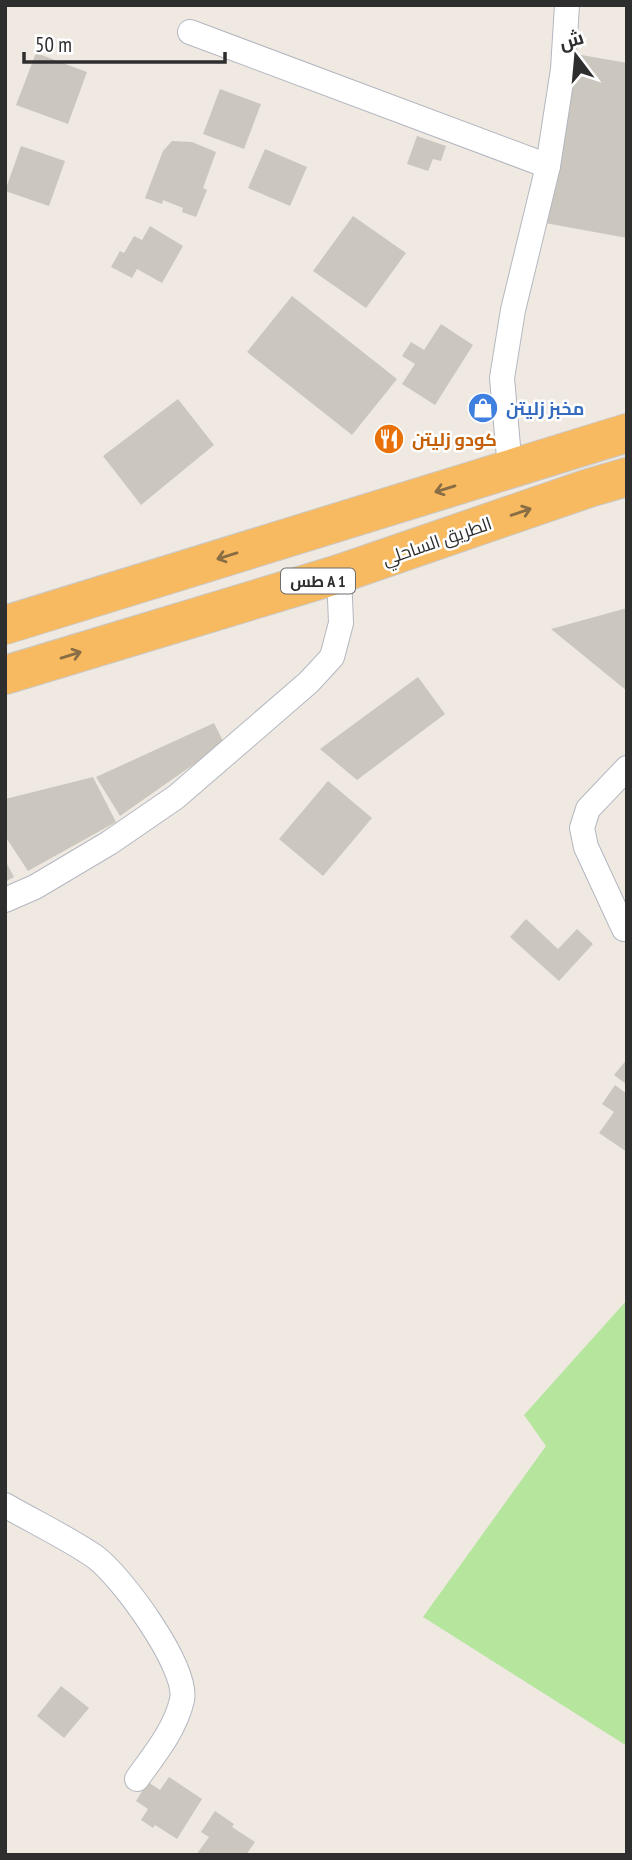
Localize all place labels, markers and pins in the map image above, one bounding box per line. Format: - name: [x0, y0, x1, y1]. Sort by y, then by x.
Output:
- shop icon: مخبز زليتن: [466, 391, 500, 425]
- place label: مخبز زليتن: [506, 397, 584, 420]
- restaurant icon: كودو زليتن: [372, 422, 406, 456]
- place label: كودو زليتن: [412, 428, 497, 451]

